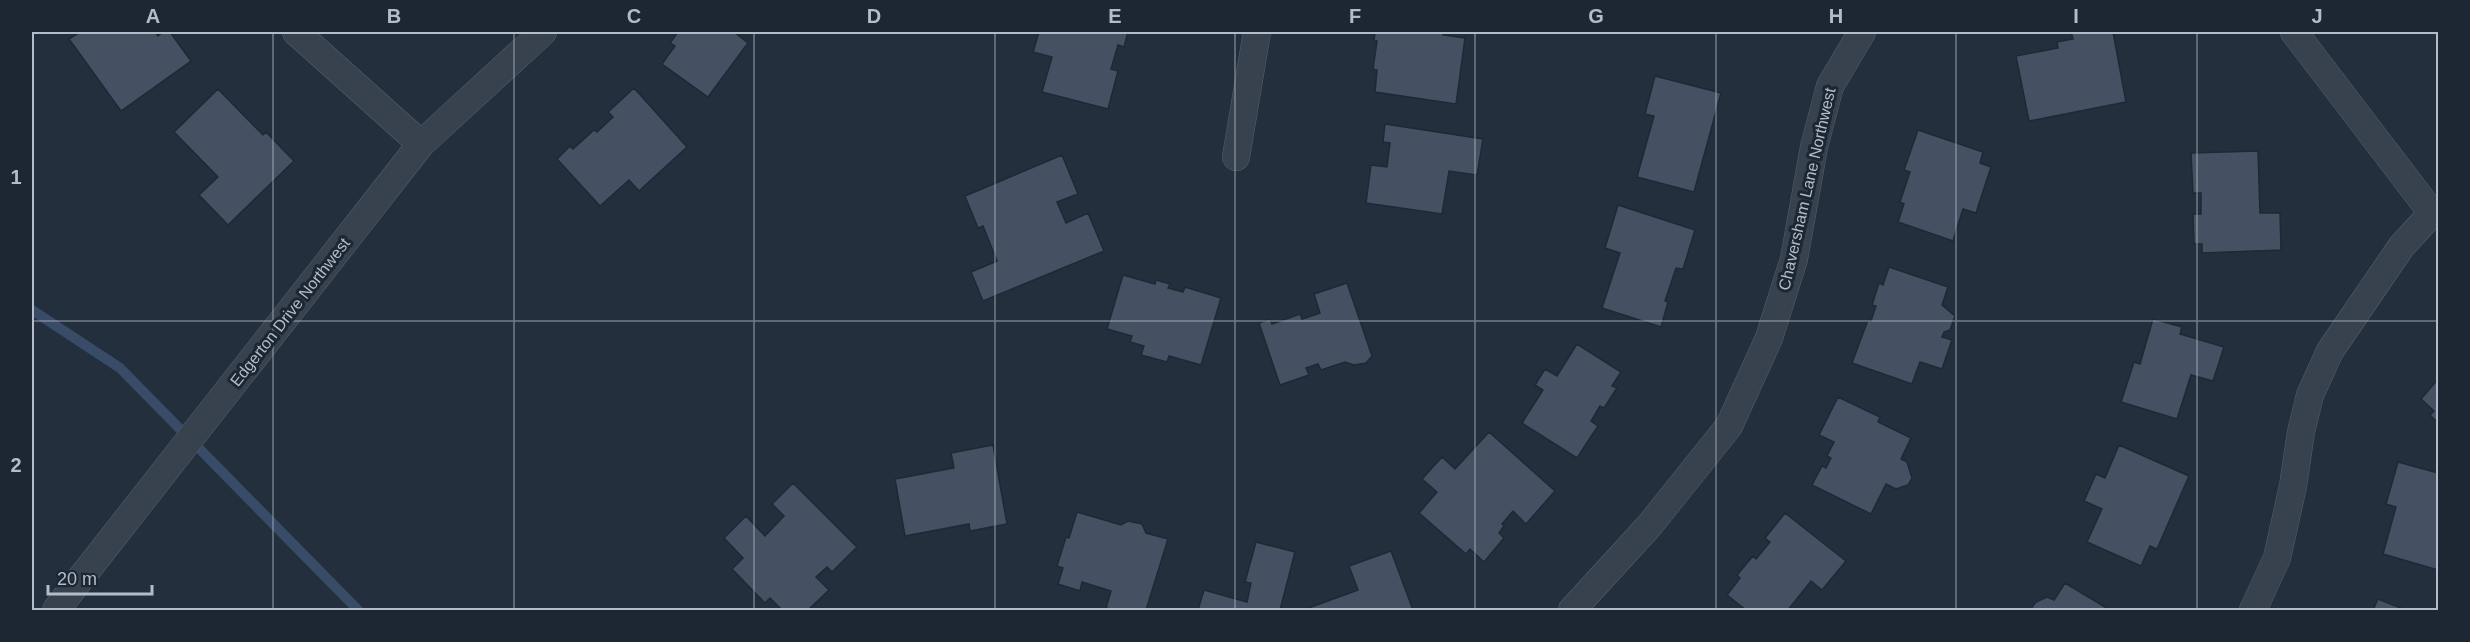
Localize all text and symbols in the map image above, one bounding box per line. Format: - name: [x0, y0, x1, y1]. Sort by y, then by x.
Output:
- text: A: [146, 5, 160, 27]
- text: B: [387, 5, 401, 27]
- text: C: [627, 5, 641, 27]
- text: D: [867, 5, 881, 27]
- text: E: [1108, 5, 1122, 27]
- text: F: [1349, 5, 1361, 27]
- text: G: [1588, 5, 1604, 27]
- text: H: [1829, 5, 1843, 27]
- text: I: [2073, 5, 2079, 27]
- text: J: [2311, 5, 2323, 27]
- street label: Chaversham Lane Northwest: [1775, 86, 1839, 292]
- text: 1: [10, 166, 22, 188]
- street label: Edgerton Drive Northwest: [227, 234, 353, 389]
- text: 2: [10, 454, 22, 476]
- scale bar: [48, 558, 152, 596]
- text: 20 m: [57, 569, 97, 589]

